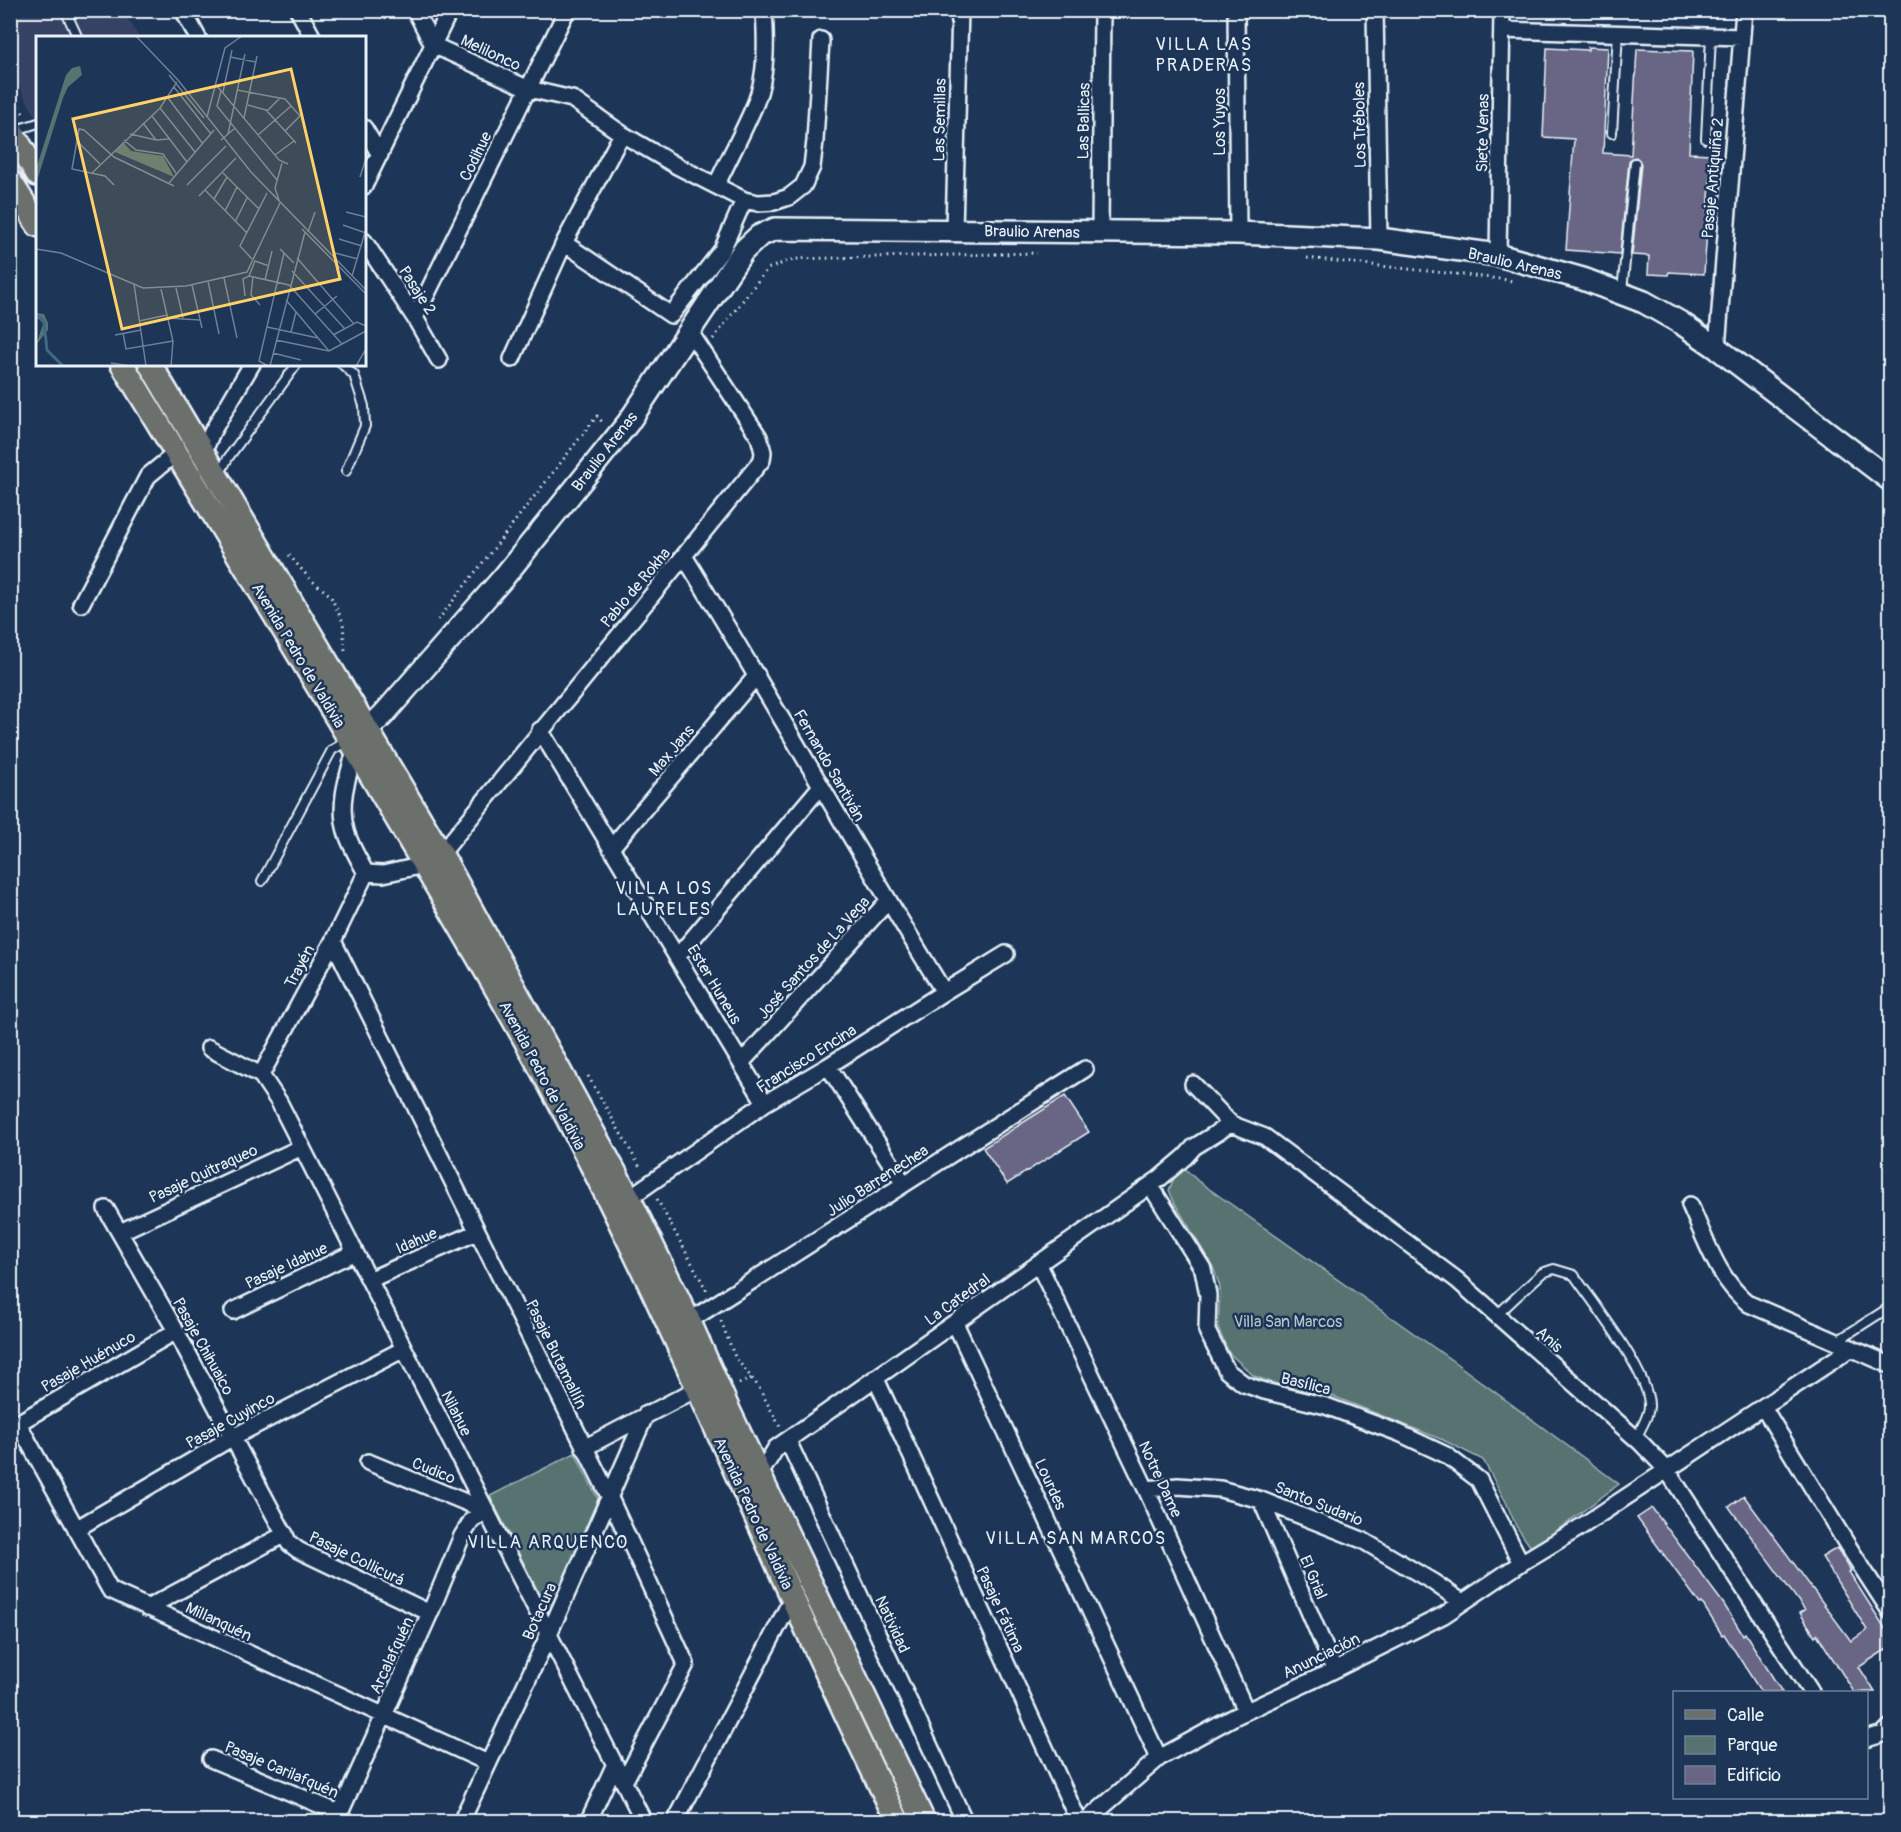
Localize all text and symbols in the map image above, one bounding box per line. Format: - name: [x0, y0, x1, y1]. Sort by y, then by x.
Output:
- street label: Melilonco: [457, 30, 524, 76]
- district label: VILLA LAS PRADERAS: [1155, 33, 1253, 77]
- inset map: [36, 36, 366, 366]
- street label: Las Semillas: [929, 78, 951, 162]
- street label: Las Ballicas: [1073, 82, 1095, 160]
- street label: Los Tréboles: [1349, 82, 1371, 168]
- street label: Los Yuyos: [1210, 88, 1230, 156]
- street label: Siete Venas: [1472, 94, 1494, 173]
- street label: Pasaje Antiquiña 2: [1698, 117, 1728, 239]
- street label: Codihue: [455, 128, 496, 184]
- street label: Braulio Arenas: [984, 221, 1080, 243]
- street label: Braulio Arenas: [1466, 243, 1564, 284]
- street label: Pasaje 2: [394, 262, 440, 319]
- street label: Braulio Arenas: [567, 408, 642, 495]
- street label: Pablo de Rokha: [597, 544, 675, 632]
- street label: Avenida Pedro de Valdivia: [247, 579, 349, 732]
- street label: Fernando Santiván: [789, 706, 869, 825]
- street label: Max Jans: [645, 721, 699, 780]
- district label: VILLA LOS LAURELES: [615, 877, 713, 921]
- street label: José Santos de La Vega: [753, 892, 874, 1023]
- street label: Trayén: [280, 941, 319, 991]
- street label: Ester Huneus: [683, 941, 746, 1028]
- street label: Avenida Pedro de Valdivia: [494, 998, 590, 1153]
- street label: Francisco Encina: [753, 1020, 860, 1098]
- street label: Pasaje Quitraqueo: [146, 1140, 261, 1208]
- street label: Julio Barrenechea: [823, 1140, 932, 1221]
- street label: Idahue: [393, 1223, 440, 1259]
- street label: Pasaje Idahue: [242, 1238, 331, 1294]
- street label: La Catedral: [921, 1269, 994, 1330]
- street label: Pasaje Chihuaico: [168, 1294, 238, 1399]
- street label: Pasaje Butamallín: [521, 1297, 591, 1412]
- park label: Villa San Marcos: [1234, 1312, 1342, 1332]
- street label: Anis: [1532, 1322, 1567, 1357]
- street label: Pasaje Huénuco: [38, 1327, 140, 1397]
- street label: Basílica: [1279, 1368, 1333, 1400]
- street label: Nilahue: [436, 1387, 476, 1440]
- street label: Pasaje Cuyinco: [183, 1388, 279, 1453]
- street label: Avenida Pedro de Valdivia: [709, 1434, 797, 1593]
- street label: Notre Dame: [1134, 1438, 1187, 1521]
- street label: Cudico: [409, 1453, 459, 1489]
- street label: Lourdes: [1030, 1456, 1071, 1513]
- street label: Santo Sudario: [1272, 1477, 1366, 1531]
- street label: Pasaje Collicurá: [306, 1527, 407, 1591]
- district label: VILLA SAN MARCOS: [985, 1527, 1167, 1550]
- district label: VILLA ARQUENCO: [467, 1531, 629, 1554]
- street label: El Grial: [1295, 1552, 1331, 1602]
- street label: Pasaje Fátima: [971, 1563, 1029, 1656]
- street label: Botacura: [518, 1580, 561, 1643]
- street label: Natividad: [870, 1593, 914, 1656]
- street label: Millanquén: [182, 1598, 255, 1646]
- street label: Arcalafquén: [365, 1614, 418, 1697]
- street label: Anunciación: [1279, 1629, 1363, 1683]
- legend: [1673, 1691, 1868, 1799]
- text: Calle: [1727, 1704, 1764, 1727]
- text: Parque: [1727, 1734, 1777, 1757]
- street label: Pasaje Carilafquén: [222, 1737, 342, 1803]
- text: Edificio: [1727, 1764, 1781, 1787]

